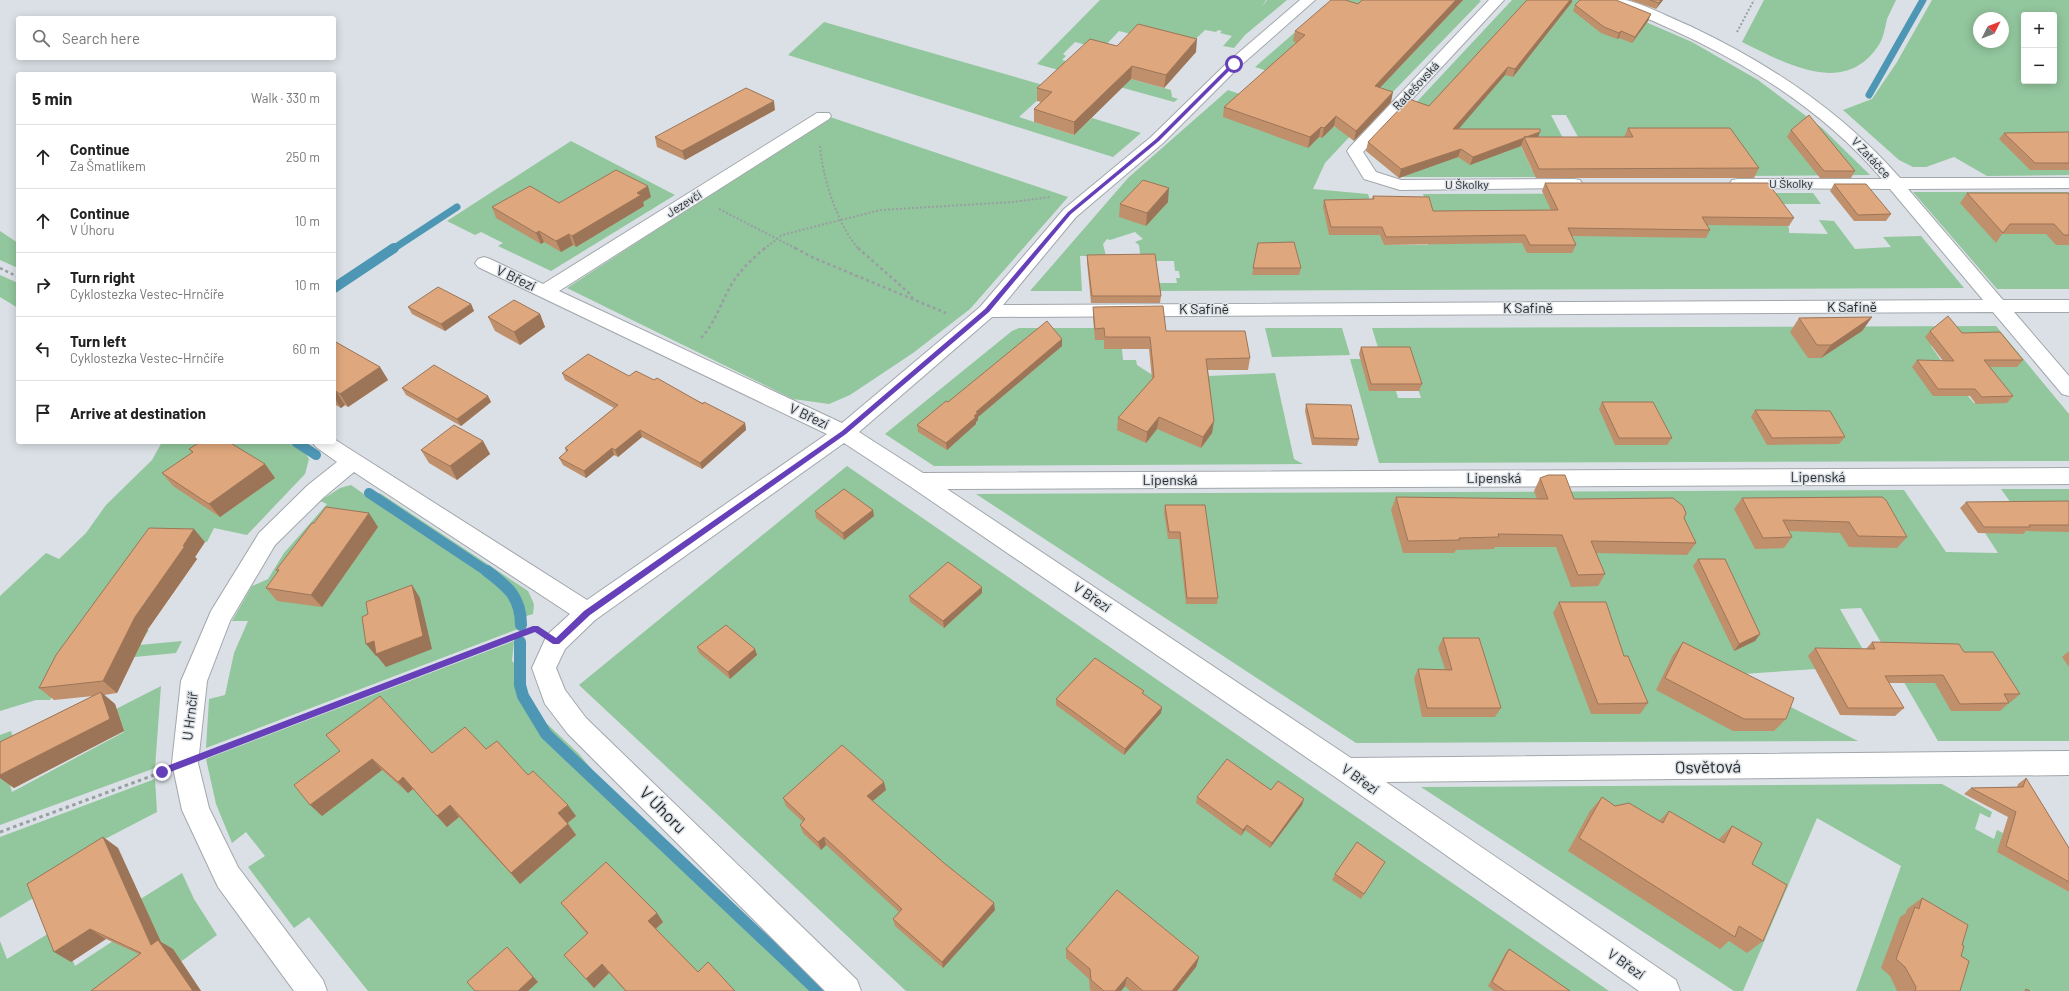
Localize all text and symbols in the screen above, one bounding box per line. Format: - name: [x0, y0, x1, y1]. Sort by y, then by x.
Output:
- north arrow: [1973, 12, 2009, 48]
- map controls: [2021, 12, 2057, 84]
- button: +: [2021, 12, 2057, 48]
- search box: [16, 16, 336, 60]
- icon: search: [30, 27, 52, 49]
- text: Search here: [62, 29, 140, 47]
- button: −: [2021, 48, 2057, 84]
- route start: [1225, 55, 1243, 73]
- street label: Radešovská: [1389, 58, 1441, 113]
- text: 5 min: [32, 88, 72, 108]
- text: Walk · 330 m: [251, 90, 320, 106]
- street label: V Zatáčce: [1849, 134, 1894, 181]
- text: Continue: [70, 140, 130, 158]
- icon: ahead: [32, 146, 54, 168]
- text: 250 m: [286, 149, 320, 165]
- text: Za Šmatlíkem: [70, 158, 146, 174]
- street label: U Školky: [1769, 176, 1813, 190]
- street label: U Školky: [1445, 177, 1489, 191]
- street label: Jezevčí: [663, 187, 704, 219]
- text: Continue: [70, 204, 130, 222]
- icon: ahead: [32, 210, 54, 232]
- text: 10 m: [295, 213, 320, 229]
- text: V Úhoru: [70, 222, 114, 238]
- street label: V Březí: [494, 261, 539, 294]
- text: Turn right: [70, 268, 135, 286]
- icon: right: [32, 274, 54, 296]
- text: 10 m: [295, 277, 320, 293]
- text: Cyklostezka Vestec-Hrnčíře: [70, 286, 224, 302]
- street label: K Safině: [1827, 298, 1877, 315]
- street label: K Safině: [1503, 299, 1553, 316]
- street label: K Safině: [1179, 300, 1229, 317]
- text: Turn left: [70, 332, 126, 350]
- icon: left: [32, 338, 54, 360]
- text: 60 m: [293, 341, 320, 357]
- text: Cyklostezka Vestec-Hrnčíře: [70, 350, 224, 366]
- street label: V Březí: [787, 399, 832, 432]
- icon: arrive: [32, 402, 54, 424]
- text: Arrive at destination: [70, 404, 206, 422]
- street label: Lipenská: [1791, 468, 1845, 485]
- street label: Lipenská: [1467, 469, 1521, 486]
- street label: Lipenská: [1143, 471, 1197, 488]
- street label: V Březí: [1070, 578, 1114, 615]
- street label: U Hrnčíř: [178, 691, 201, 741]
- street label: Osvětová: [1675, 755, 1741, 777]
- street label: V Březí: [1338, 760, 1382, 797]
- route end: [153, 763, 171, 781]
- street label: V Úhoru: [636, 782, 691, 837]
- street label: V Březí: [1604, 945, 1648, 982]

